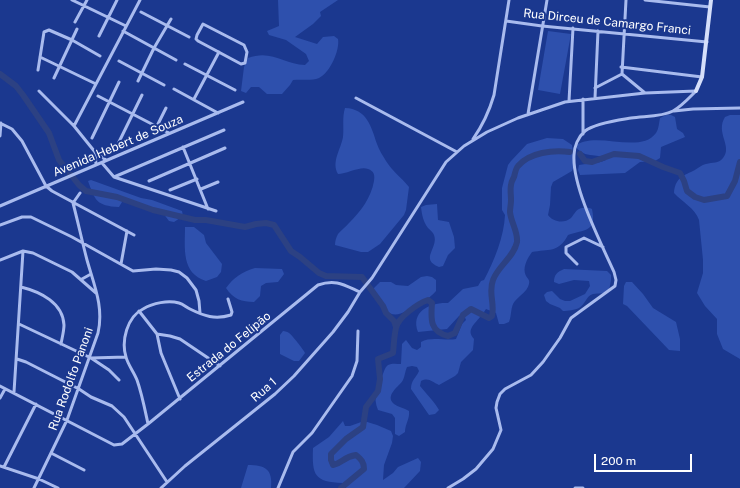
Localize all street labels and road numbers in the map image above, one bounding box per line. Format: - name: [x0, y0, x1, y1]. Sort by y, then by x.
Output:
- street label: Rua Dirceu de Camargo Franci: [523, 6, 691, 38]
- street label: Avenida Hebert de Souza: [51, 112, 185, 180]
- street label: Estrada do Felipão: [184, 309, 274, 385]
- street label: Rua Rodolfo Panoni: [46, 325, 96, 433]
- street label: Rua 1: [248, 375, 280, 405]

